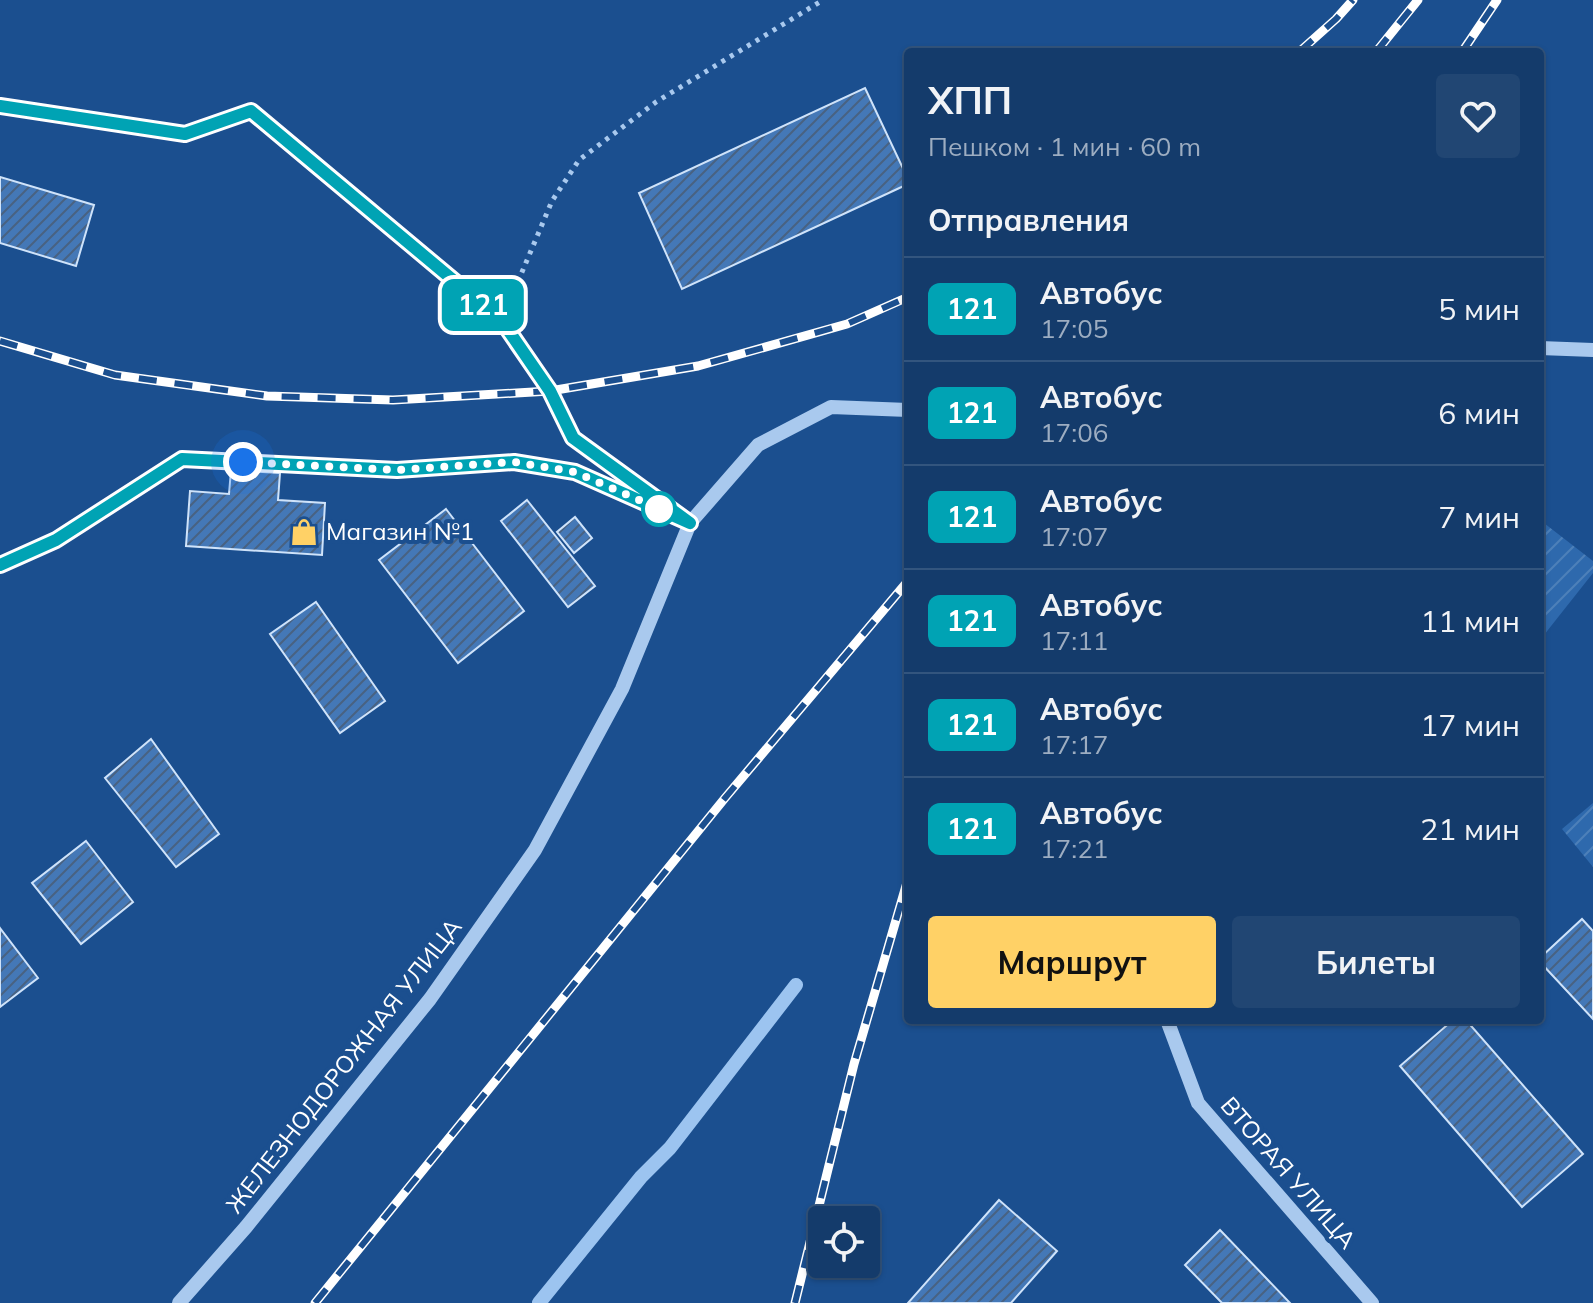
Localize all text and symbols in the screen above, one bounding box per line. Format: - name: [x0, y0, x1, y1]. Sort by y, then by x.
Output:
- button: heart: [1436, 74, 1520, 158]
- text: ХПП: [928, 76, 1012, 124]
- text: Пешком · 1 мин · 60 m: [928, 130, 1201, 163]
- text: Отправления: [928, 201, 1129, 239]
- text: Автобус: [1040, 274, 1163, 312]
- line badge: 121: [437, 279, 529, 331]
- text: 121: [458, 287, 508, 322]
- text: 5 мин: [1438, 290, 1520, 328]
- text: 121: [947, 291, 997, 326]
- text: 17:05: [1040, 312, 1108, 345]
- text: Автобус: [1040, 378, 1163, 416]
- text: 6 мин: [1438, 394, 1520, 432]
- text: 121: [947, 395, 997, 430]
- text: 17:06: [1040, 416, 1108, 449]
- your location: [223, 442, 263, 482]
- text: Автобус: [1040, 482, 1163, 520]
- unlabelled marker: [642, 492, 676, 526]
- text: 7 мин: [1438, 498, 1520, 536]
- text: 121: [947, 499, 997, 534]
- place label: Магазин №1: [326, 516, 474, 546]
- shop icon: Магазин №1: [289, 517, 319, 547]
- text: 17:07: [1040, 520, 1108, 553]
- text: Автобус: [1040, 586, 1163, 624]
- text: 11 мин: [1420, 602, 1520, 640]
- text: 121: [947, 603, 997, 638]
- text: 17:11: [1040, 624, 1108, 657]
- text: Автобус: [1040, 690, 1163, 728]
- text: 17 мин: [1420, 706, 1520, 744]
- text: 121: [947, 707, 997, 742]
- text: 17:17: [1040, 728, 1108, 761]
- text: Автобус: [1040, 794, 1163, 832]
- text: 21 мин: [1420, 810, 1520, 848]
- text: 121: [947, 811, 997, 846]
- text: 17:21: [1040, 832, 1108, 865]
- street label: ЖЕЛЕЗНОДОРОЖНАЯ УЛИЦА: [219, 912, 468, 1219]
- button: Маршрут: [928, 916, 1216, 1008]
- button: Билеты: [1232, 916, 1520, 1008]
- street label: ВТОРАЯ УЛИЦА: [1215, 1090, 1363, 1255]
- map controls: [808, 1206, 880, 1278]
- button: locate: [808, 1206, 880, 1278]

